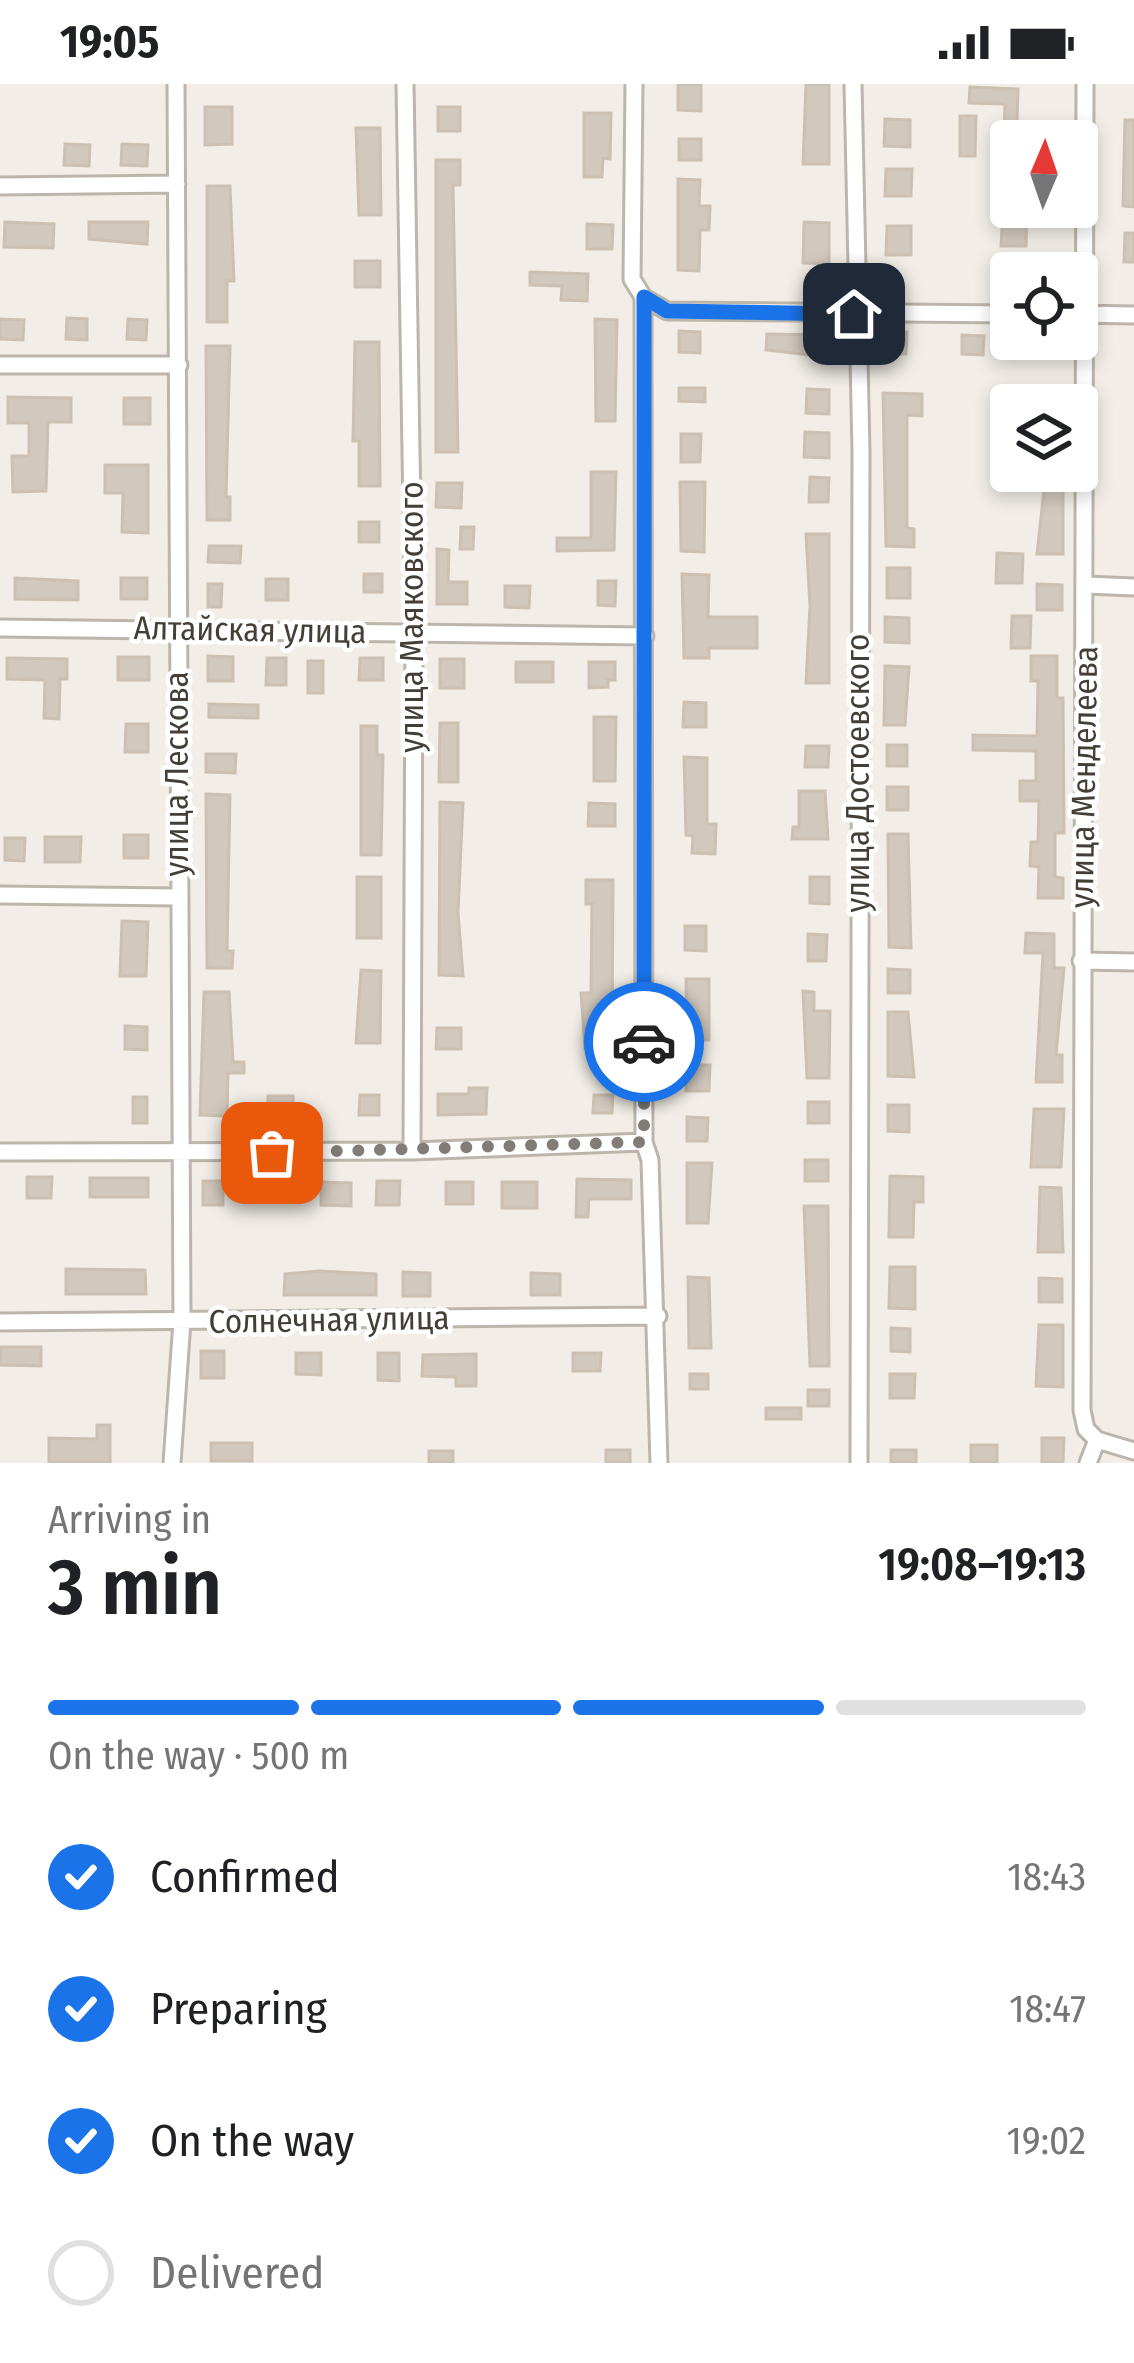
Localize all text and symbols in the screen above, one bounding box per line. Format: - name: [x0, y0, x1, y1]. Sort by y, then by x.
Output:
- text: 19:05: [60, 15, 159, 69]
- north arrow: [990, 120, 1098, 228]
- map controls: [990, 120, 1098, 492]
- button: locate: [990, 252, 1098, 360]
- pin: [803, 263, 905, 365]
- icon: home: [821, 281, 887, 347]
- button: layers: [990, 384, 1098, 492]
- street label: улица Маяковского: [392, 481, 432, 753]
- street label: Алтайская улица: [133, 608, 367, 652]
- street label: улица Достоевского: [838, 634, 878, 912]
- street label: улица Менделеева: [1062, 646, 1106, 908]
- street label: улица Лескова: [157, 671, 197, 877]
- courier: [584, 982, 704, 1102]
- icon: car: [611, 1009, 677, 1075]
- pin: [221, 1102, 323, 1204]
- icon: bag: [239, 1120, 305, 1186]
- street label: Солнечная улица: [208, 1298, 450, 1342]
- text: Arriving in: [48, 1497, 211, 1543]
- text: 19:08–19:13: [878, 1538, 1086, 1592]
- text: 3 min: [48, 1541, 222, 1635]
- text: On the way · 500 m: [48, 1733, 349, 1779]
- icon: check: [48, 1844, 114, 1910]
- text: Confirmed: [150, 1850, 340, 1904]
- text: 18:43: [1007, 1854, 1086, 1900]
- icon: check: [48, 1976, 114, 2042]
- text: Preparing: [150, 1982, 327, 2036]
- text: 18:47: [1009, 1986, 1086, 2032]
- icon: check: [48, 2108, 114, 2174]
- text: On the way: [150, 2114, 354, 2168]
- text: 19:02: [1006, 2118, 1086, 2164]
- text: Delivered: [150, 2246, 324, 2300]

